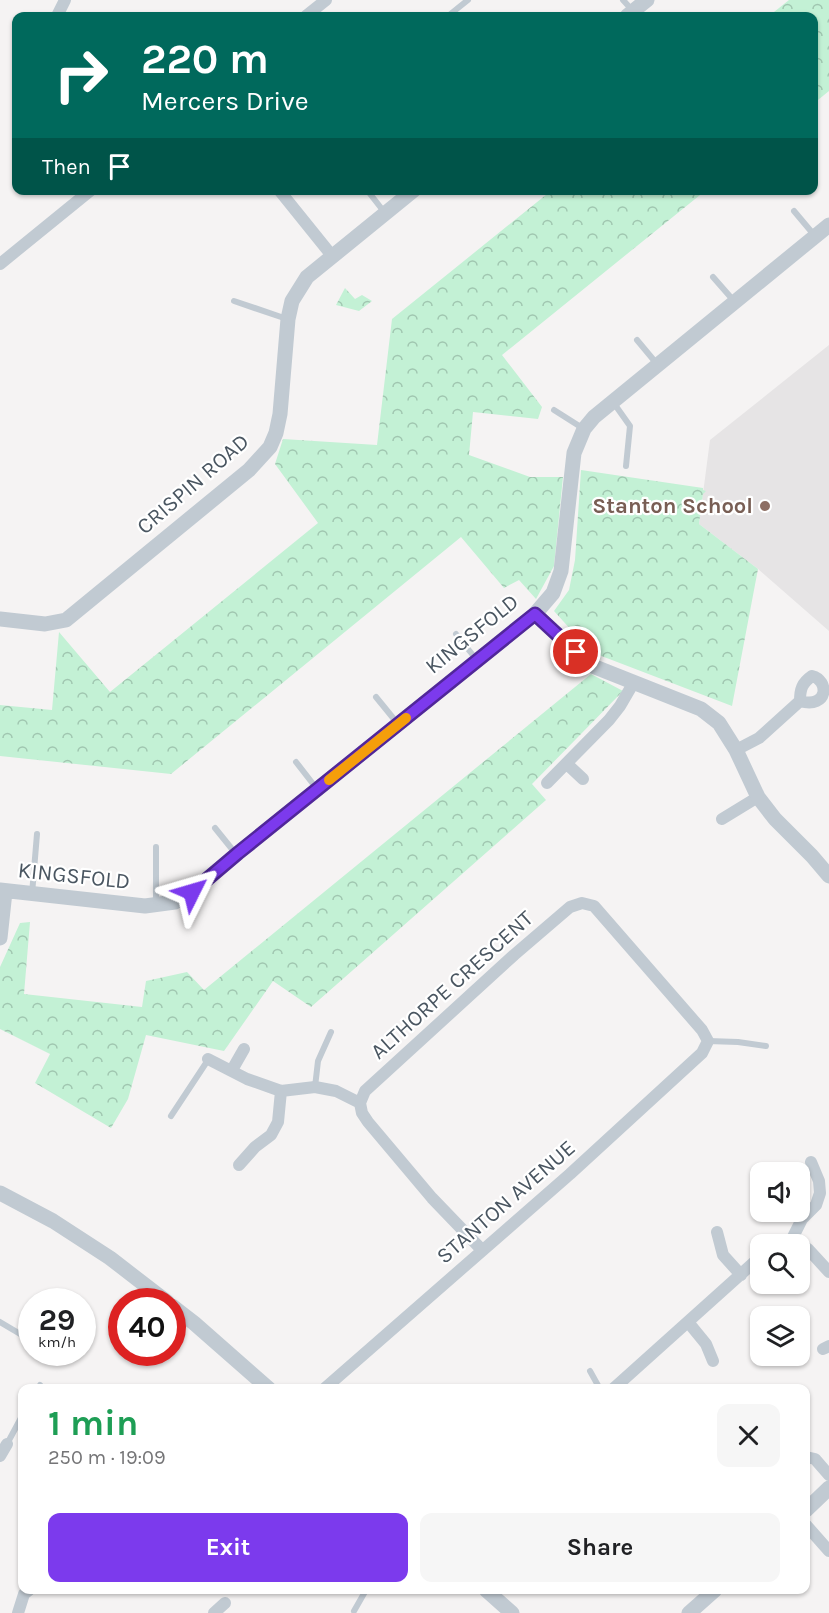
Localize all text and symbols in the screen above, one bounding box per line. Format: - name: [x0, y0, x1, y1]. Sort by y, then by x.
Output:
- text: 220 m: [141, 34, 269, 84]
- icon: right: [42, 36, 120, 114]
- text: Mercers Drive: [141, 85, 309, 117]
- icon: arrive: [103, 150, 136, 183]
- text: Then: [42, 154, 91, 180]
- street label: CRISPIN ROAD: [132, 428, 254, 540]
- place label: Stanton School: [592, 493, 753, 519]
- marker: Stanton School: [758, 499, 772, 513]
- street label: KINGSFOLD: [420, 588, 524, 680]
- pin: [550, 626, 601, 677]
- icon: arrive: [559, 635, 592, 668]
- street label: KINGSFOLD: [17, 857, 131, 895]
- position arrow: [160, 860, 224, 924]
- street label: ALTHORPE CRESCENT: [365, 905, 539, 1065]
- street label: STANTON AVENUE: [431, 1135, 581, 1269]
- map controls: [750, 1162, 810, 1366]
- button: sound: [750, 1162, 810, 1222]
- button: search: [750, 1234, 810, 1294]
- speed limit sign: 40: [108, 1288, 186, 1366]
- text: 29: [39, 1302, 75, 1338]
- button: layers: [750, 1306, 810, 1366]
- text: km/h: [38, 1333, 76, 1351]
- text: 1 min: [48, 1402, 138, 1444]
- button: close: [717, 1404, 780, 1467]
- text: 250 m · 19:09: [48, 1446, 166, 1469]
- button: Exit: [48, 1513, 408, 1582]
- button: Share: [420, 1513, 780, 1582]

